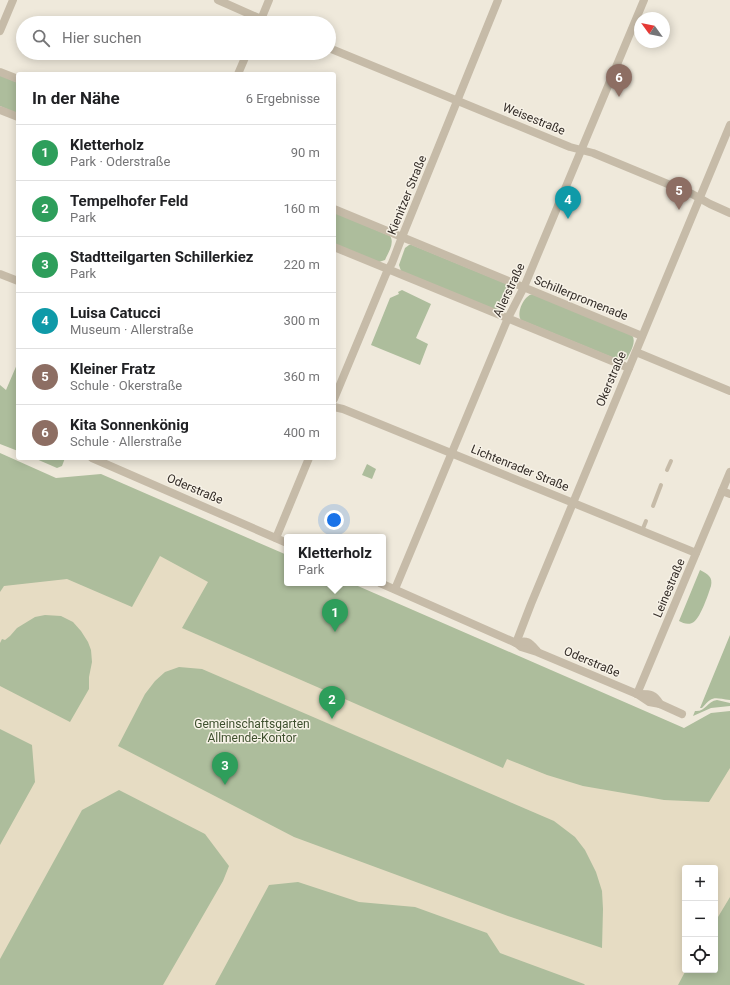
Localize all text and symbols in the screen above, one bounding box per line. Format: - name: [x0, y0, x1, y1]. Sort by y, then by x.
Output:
- north arrow: [634, 12, 670, 48]
- search box: [16, 16, 336, 60]
- icon: search: [30, 27, 52, 49]
- text: Hier suchen: [62, 29, 141, 47]
- pin: 6: [606, 64, 632, 97]
- text: In der Nähe: [32, 88, 120, 108]
- text: 6 Ergebnisse: [246, 91, 320, 106]
- street label: Weisestraße: [501, 100, 567, 138]
- text: Kletterholz: [70, 136, 144, 154]
- text: 1: [41, 145, 49, 160]
- text: 90 m: [291, 145, 320, 160]
- street label: Kienitzer Straße: [385, 153, 429, 237]
- text: Park · Oderstraße: [70, 154, 170, 169]
- pin: 5: [666, 177, 692, 210]
- pin: 4: [555, 186, 581, 219]
- text: Tempelhofer Feld: [70, 192, 188, 210]
- text: 2: [41, 201, 49, 216]
- text: 160 m: [283, 201, 320, 216]
- text: Park: [70, 210, 96, 225]
- text: Stadtteilgarten Schillerkiez: [70, 248, 253, 266]
- text: 3: [41, 257, 49, 272]
- text: 220 m: [283, 257, 320, 272]
- street label: Allerstraße: [490, 261, 528, 319]
- text: Park: [70, 266, 96, 281]
- street label: Schillerpromenade: [532, 273, 630, 323]
- text: Luisa Catucci: [70, 304, 161, 322]
- text: 4: [41, 313, 49, 328]
- text: 300 m: [283, 313, 320, 328]
- text: Museum · Allerstraße: [70, 322, 193, 337]
- street label: Okerstraße: [593, 349, 629, 409]
- text: Kleiner Fratz: [70, 360, 155, 378]
- text: 5: [41, 369, 49, 384]
- text: 360 m: [283, 369, 320, 384]
- text: Schule · Okerstraße: [70, 378, 182, 393]
- text: Kita Sonnenkönig: [70, 416, 189, 434]
- text: 6: [41, 425, 49, 440]
- text: 400 m: [283, 425, 320, 440]
- text: Schule · Allerstraße: [70, 434, 182, 449]
- street label: Lichtenrader Straße: [469, 442, 571, 494]
- street label: Oderstraße: [165, 471, 225, 507]
- your location: [324, 510, 344, 530]
- popup: [284, 534, 386, 586]
- text: Kletterholz: [298, 544, 372, 562]
- street label: Leinestraße: [650, 556, 688, 620]
- text: Park: [298, 562, 324, 577]
- pin: 1: [322, 599, 348, 632]
- street label: Oderstraße: [562, 644, 622, 680]
- pin: 2: [319, 686, 345, 719]
- park label: Gemeinschaftsgarten Allmende-Kontor: [194, 717, 310, 745]
- pin: 3: [212, 752, 238, 785]
- map controls: [682, 865, 718, 973]
- button: +: [682, 865, 718, 901]
- button: −: [682, 901, 718, 937]
- button: locate: [682, 937, 718, 973]

